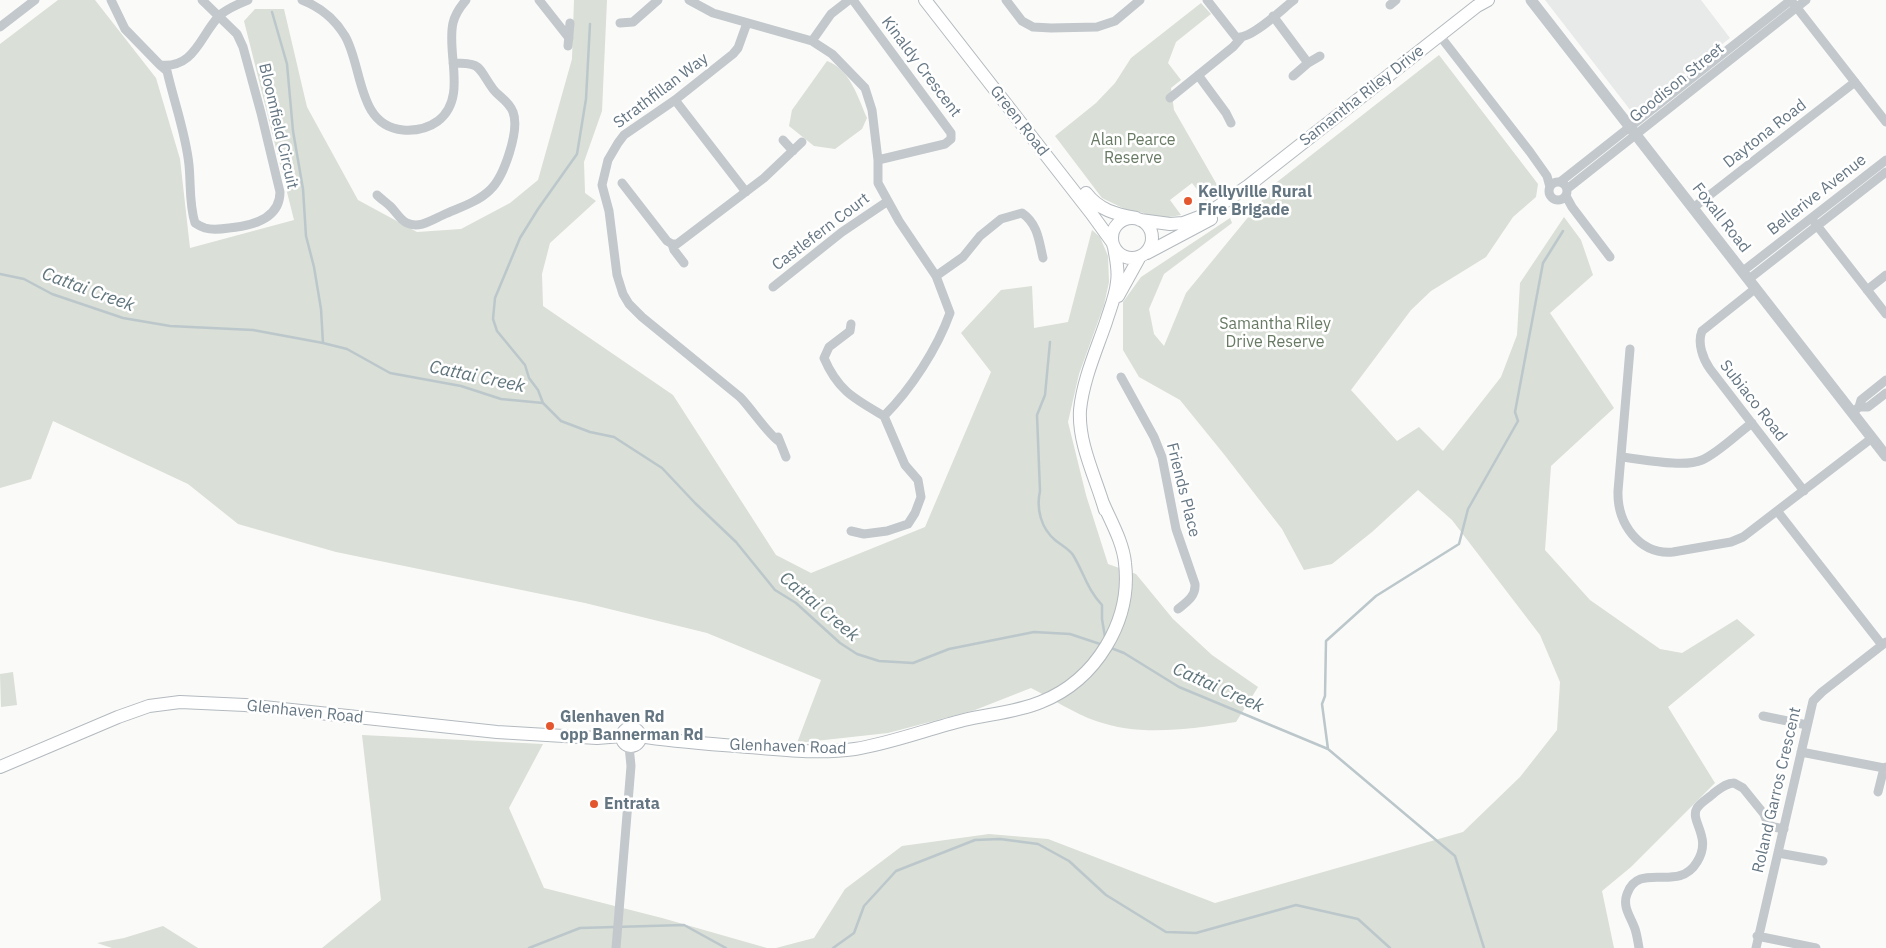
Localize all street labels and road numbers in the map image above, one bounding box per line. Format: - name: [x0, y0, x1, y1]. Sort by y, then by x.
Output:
- street label: Kinaldy Crescent: [877, 13, 965, 121]
- street label: Goodison Street: [1626, 39, 1728, 127]
- street label: Samantha Riley Drive: [1296, 41, 1428, 151]
- street label: Strathfillan Way: [610, 49, 712, 133]
- street label: Bloomfield Circuit: [254, 61, 302, 191]
- street label: Green Road: [986, 82, 1052, 160]
- street label: Daytona Road: [1720, 96, 1810, 172]
- street label: Bellerive Avenue: [1764, 150, 1870, 240]
- street label: Foxall Road: [1688, 179, 1754, 257]
- street label: Castlefern Court: [768, 189, 874, 275]
- street label: Subiaco Road: [1715, 357, 1791, 445]
- street label: Friends Place: [1162, 441, 1204, 539]
- street label: Glenhaven Road: [246, 696, 364, 728]
- street label: Roland Garros Crescent: [1749, 705, 1805, 875]
- street label: Glenhaven Road: [729, 735, 847, 759]

